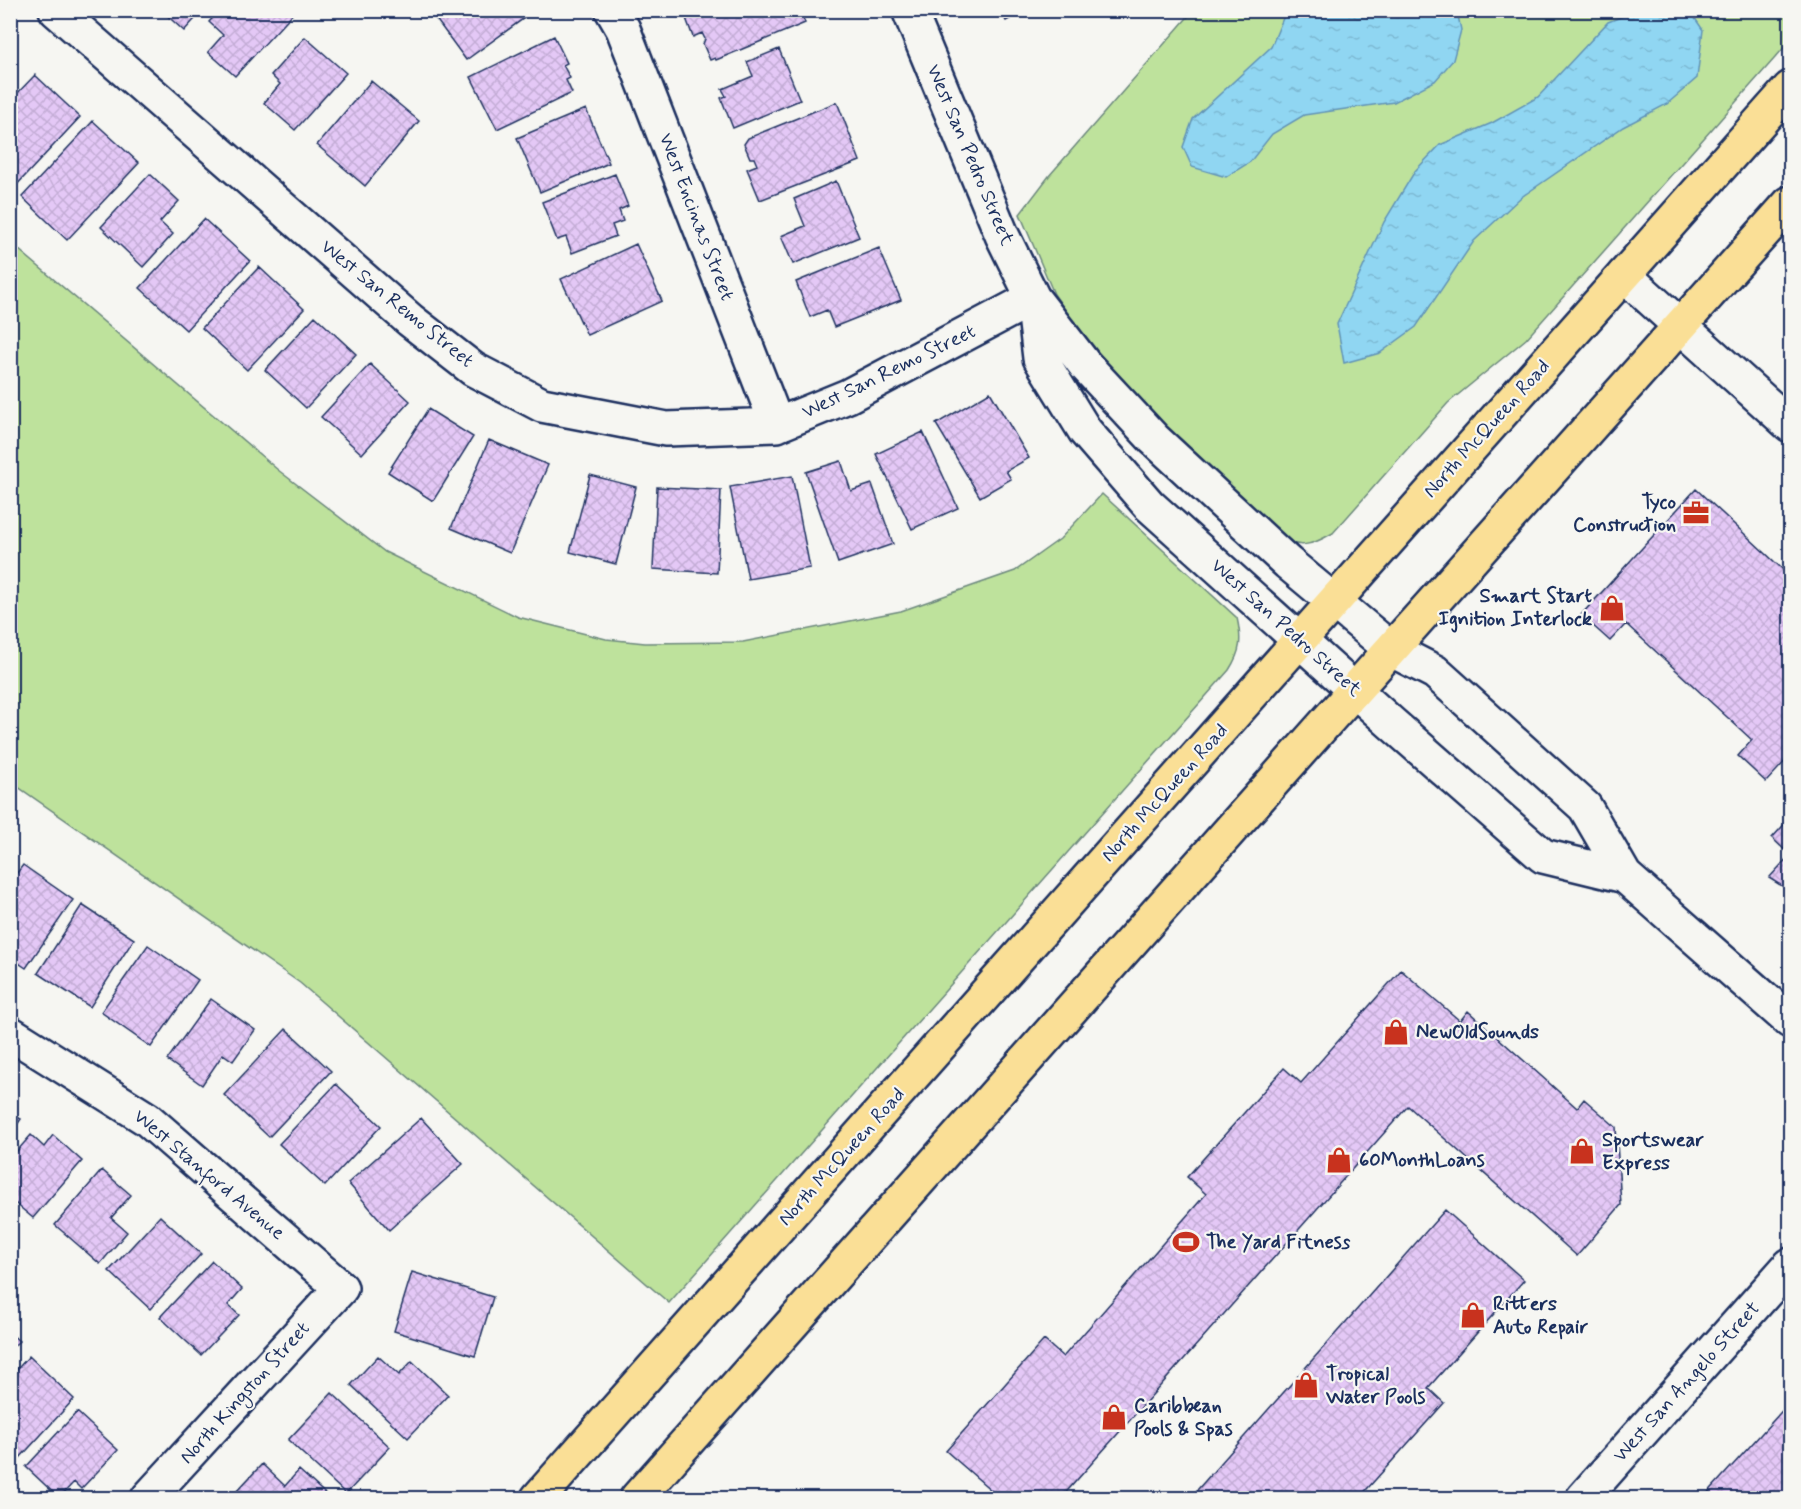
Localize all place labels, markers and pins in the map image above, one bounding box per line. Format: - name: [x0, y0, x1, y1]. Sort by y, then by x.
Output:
- place label: Tyco Construction: [1573, 489, 1676, 539]
- office icon: Tyco Construction: [1681, 498, 1711, 528]
- place label: Smart Start Ignition Interlock: [1439, 583, 1593, 633]
- shop icon: Smart Start Ignition Interlock: [1597, 593, 1627, 623]
- shop icon: NewOldSounds: [1381, 1017, 1411, 1047]
- place label: NewOldSounds: [1416, 1019, 1539, 1046]
- place label: Sportswear Express: [1602, 1127, 1704, 1177]
- shop icon: Sportswear Express: [1567, 1136, 1597, 1166]
- shop icon: 60MonthLoans: [1324, 1145, 1354, 1175]
- place label: 60MonthLoans: [1359, 1147, 1485, 1174]
- sports icon: The Yard Fitness: [1171, 1227, 1201, 1257]
- place label: The Yard Fitness: [1206, 1229, 1351, 1256]
- place label: Ritters Auto Repair: [1493, 1291, 1589, 1341]
- shop icon: Ritters Auto Repair: [1458, 1300, 1488, 1330]
- place label: Tropical Water Pools: [1325, 1361, 1425, 1411]
- shop icon: Tropical Water Pools: [1291, 1370, 1321, 1400]
- place label: Caribbean Pools & Spas: [1134, 1393, 1233, 1443]
- shop icon: Caribbean Pools & Spas: [1099, 1402, 1129, 1432]

